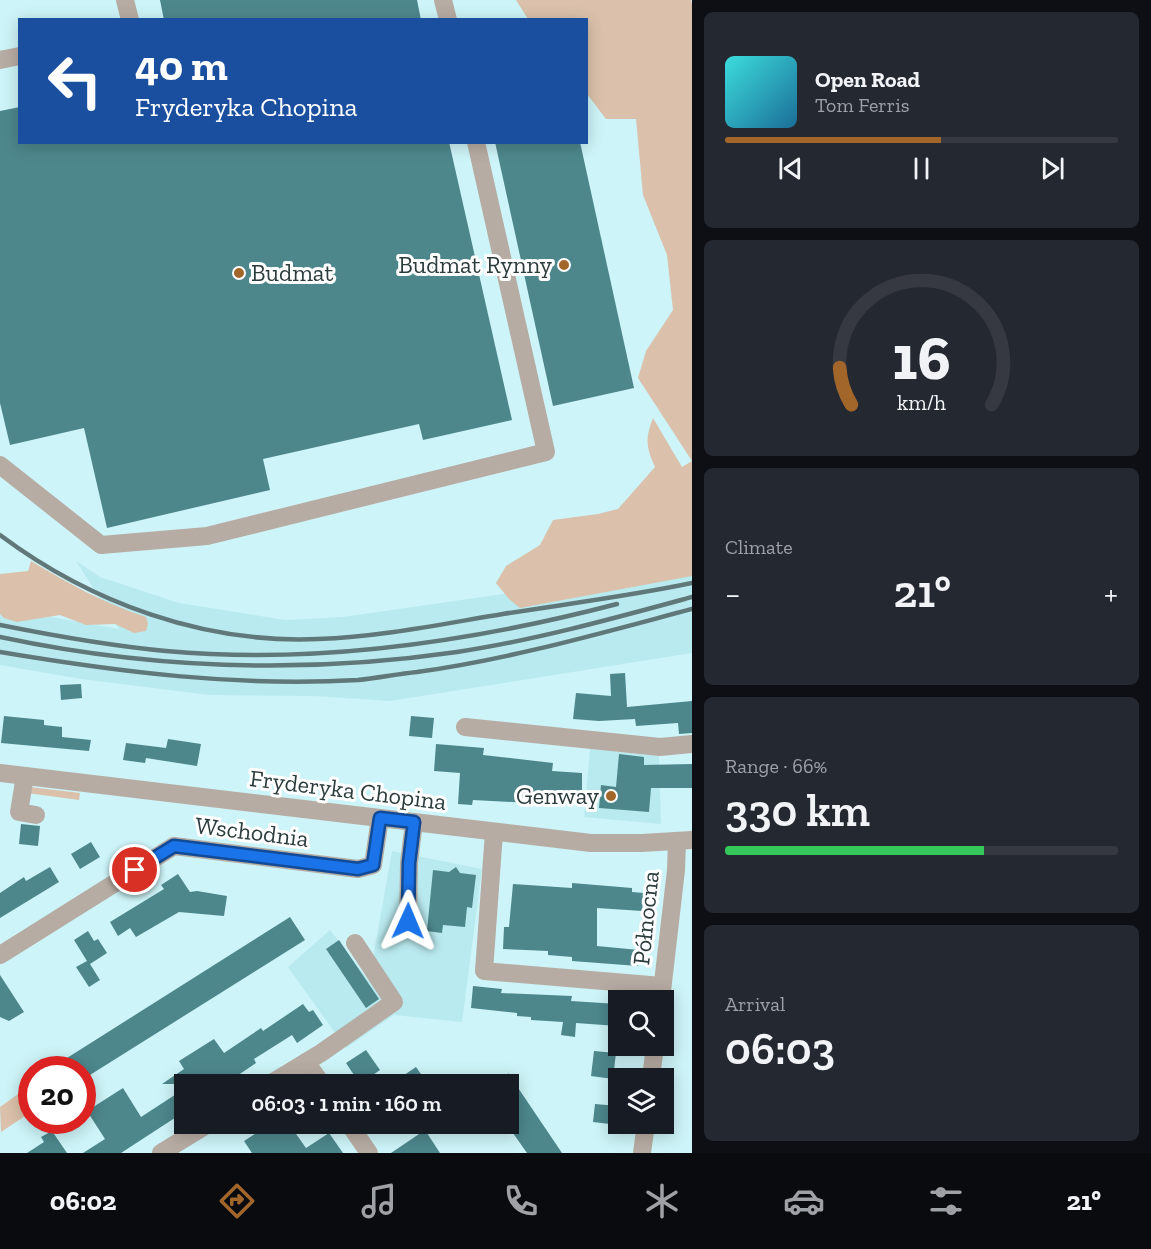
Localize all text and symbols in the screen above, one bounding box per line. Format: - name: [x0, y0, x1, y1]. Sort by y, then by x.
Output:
- text: 40 m: [135, 40, 228, 91]
- icon: left: [36, 42, 114, 120]
- text: Open Road: [815, 66, 920, 93]
- text: Fryderyka Chopina: [135, 91, 358, 123]
- text: Tom Ferris: [815, 93, 910, 117]
- icon: previous: [774, 152, 807, 185]
- icon: pause: [905, 152, 938, 185]
- icon: next: [1036, 152, 1069, 185]
- place label: Budmat Rynny: [398, 250, 553, 279]
- place label: Budmat: [251, 258, 333, 287]
- marker: Budmat Rynny: [557, 258, 571, 272]
- marker: Budmat: [232, 266, 246, 280]
- text: 16: [892, 320, 951, 395]
- text: km/h: [897, 391, 946, 416]
- text: Climate: [725, 535, 793, 559]
- text: 21°: [893, 565, 951, 619]
- text: −: [725, 574, 740, 613]
- text: +: [1104, 574, 1118, 613]
- text: Range · 66%: [725, 754, 827, 778]
- street label: Fryderyka Chopina: [248, 763, 448, 816]
- place label: Genway: [516, 781, 600, 810]
- text: 330 km: [725, 784, 870, 838]
- marker: Genway: [604, 789, 618, 803]
- street label: Wschodnia: [194, 810, 311, 853]
- pin: [109, 844, 160, 895]
- icon: arrive: [118, 853, 151, 886]
- street label: Północna: [626, 869, 665, 967]
- position arrow: [376, 889, 440, 953]
- map controls: [608, 990, 674, 1134]
- button: search: [608, 990, 674, 1056]
- text: Arrival: [725, 992, 785, 1016]
- text: 06:03: [725, 1022, 835, 1076]
- speed limit sign: 20: [18, 1056, 96, 1134]
- button: layers: [608, 1068, 674, 1134]
- text: 06:03 · 1 min · 160 m: [252, 1090, 441, 1117]
- icon: directions: [216, 1180, 258, 1222]
- icon: music: [358, 1180, 400, 1222]
- icon: phone: [500, 1180, 542, 1222]
- icon: climate: [641, 1180, 683, 1222]
- icon: car: [783, 1180, 825, 1222]
- icon: filters: [925, 1180, 967, 1222]
- text: 06:02: [50, 1185, 117, 1217]
- text: 21°: [1066, 1185, 1101, 1217]

